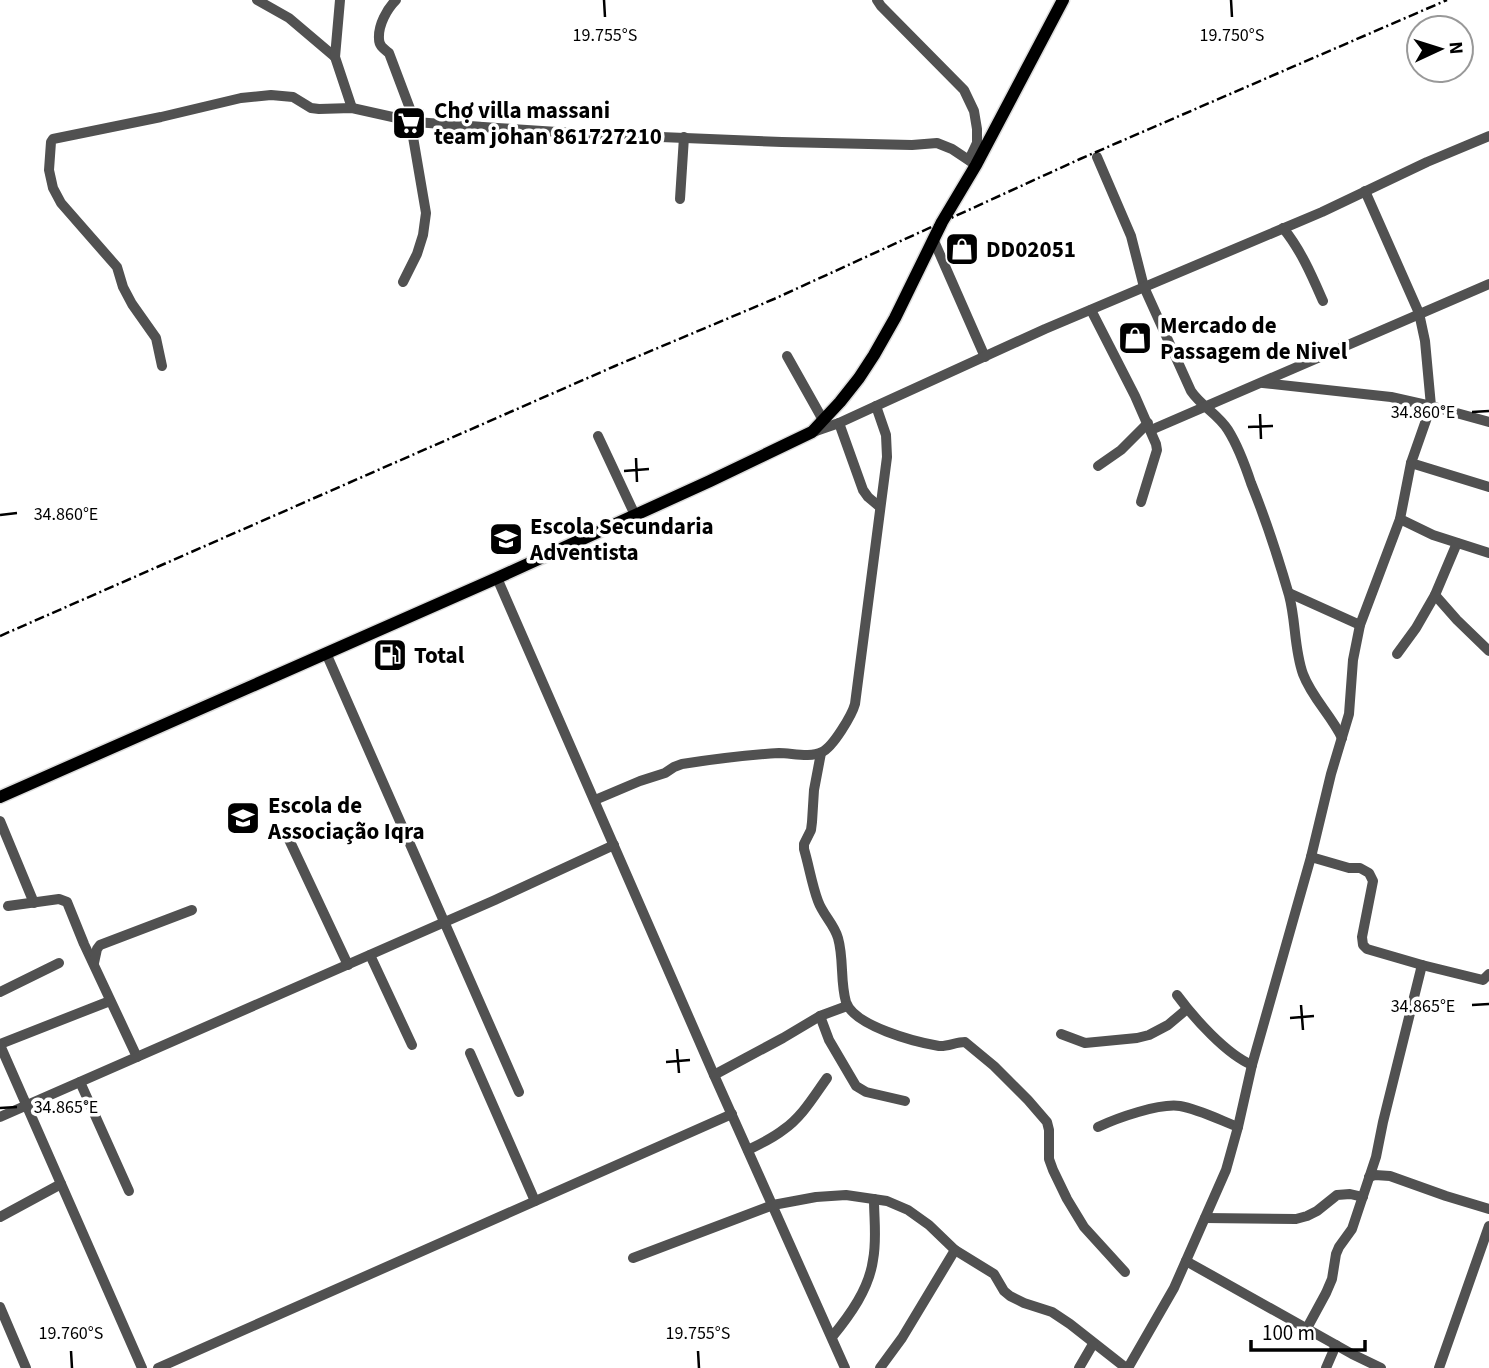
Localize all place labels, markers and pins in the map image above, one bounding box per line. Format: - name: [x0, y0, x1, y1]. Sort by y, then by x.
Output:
- place label: Chợ villa massani team johan 861727210: [434, 94, 662, 153]
- supermarket icon: Chợ villa massani team johan 861727210: [390, 104, 428, 142]
- shop icon: DD02051: [943, 230, 981, 268]
- place label: DD02051: [986, 233, 1076, 266]
- place label: Mercado de Passagem de Nivel: [1160, 309, 1348, 368]
- shop icon: Mercado de Passagem de Nivel: [1116, 319, 1154, 357]
- place label: Escola Secundaria Adventista: [529, 510, 714, 569]
- school or university icon: Escola Secundaria Adventista: [487, 520, 525, 558]
- fuel station icon: Total: [371, 636, 409, 674]
- place label: Total: [414, 639, 465, 672]
- place label: Escola de Associação Iqra: [267, 789, 425, 848]
- school or university icon: Escola de Associação Iqra: [224, 799, 262, 837]

